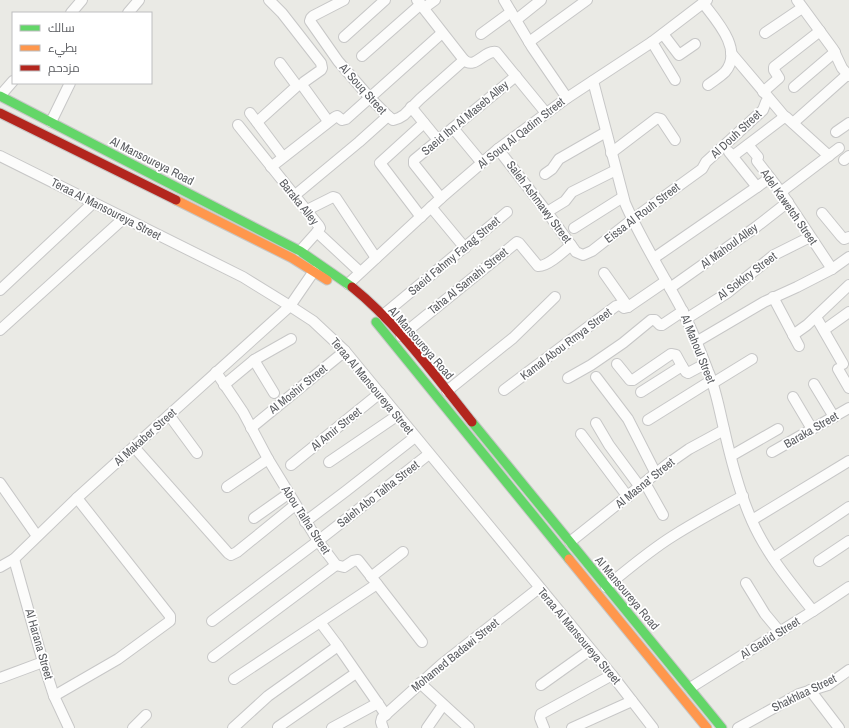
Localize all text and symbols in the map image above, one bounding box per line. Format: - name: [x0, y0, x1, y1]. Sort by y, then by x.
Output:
- legend: [12, 12, 152, 84]
- text: سالك: [48, 20, 75, 36]
- text: بطيء: [48, 40, 77, 58]
- street label: Al Souq Street: [335, 59, 390, 118]
- text: مزدحم: [48, 60, 80, 76]
- street label: Saeid Ibn Al Maseb Alley: [418, 77, 512, 159]
- street label: Al Souq Al Qadim Street: [473, 94, 568, 173]
- street label: Al Douh Street: [706, 106, 765, 162]
- street label: Al Mansoureya Road: [107, 133, 197, 189]
- street label: Saleh Ashmawy Street: [503, 158, 575, 247]
- street label: Adel Kawetch Street: [756, 165, 821, 248]
- street label: Teraa Al Mansoureya Street: [48, 174, 164, 244]
- street label: Baraka Alley: [276, 176, 322, 228]
- street label: Eissa Al Rouh Street: [601, 179, 683, 247]
- street label: Saeid Fahmy Farag Street: [405, 213, 503, 299]
- street label: Al Mahoul Alley: [696, 220, 761, 273]
- street label: Taha Al Samahi Street: [425, 244, 511, 318]
- street label: Al Sokkry Street: [713, 248, 780, 304]
- street label: Al Mansoureya Road: [384, 302, 457, 383]
- street label: Kamal Abou Rmya Street: [517, 304, 615, 384]
- street label: Al Mahoul Street: [677, 311, 719, 386]
- street label: Teraa Al Mansoureya Street: [327, 334, 417, 438]
- street label: Al Moshir Street: [265, 360, 331, 418]
- street label: Al Amir Street: [307, 404, 365, 455]
- street label: Al Makaber Street: [110, 405, 180, 470]
- street label: Baraka Street: [781, 408, 841, 452]
- street label: Al Masna' Street: [611, 454, 678, 512]
- street label: Saleh Abo Talha Street: [334, 457, 423, 531]
- street label: Abou Talha Street: [277, 482, 334, 557]
- street label: Al Mansoureya Road: [591, 552, 663, 633]
- street label: Teraa Al Mansoureya Street: [534, 584, 624, 688]
- street label: Al Harana Street: [21, 606, 57, 681]
- street label: Al Gadid Street: [736, 613, 803, 663]
- street label: Mohamed Badawi Street: [408, 615, 502, 695]
- street label: Shakhlaa Street: [769, 670, 839, 716]

